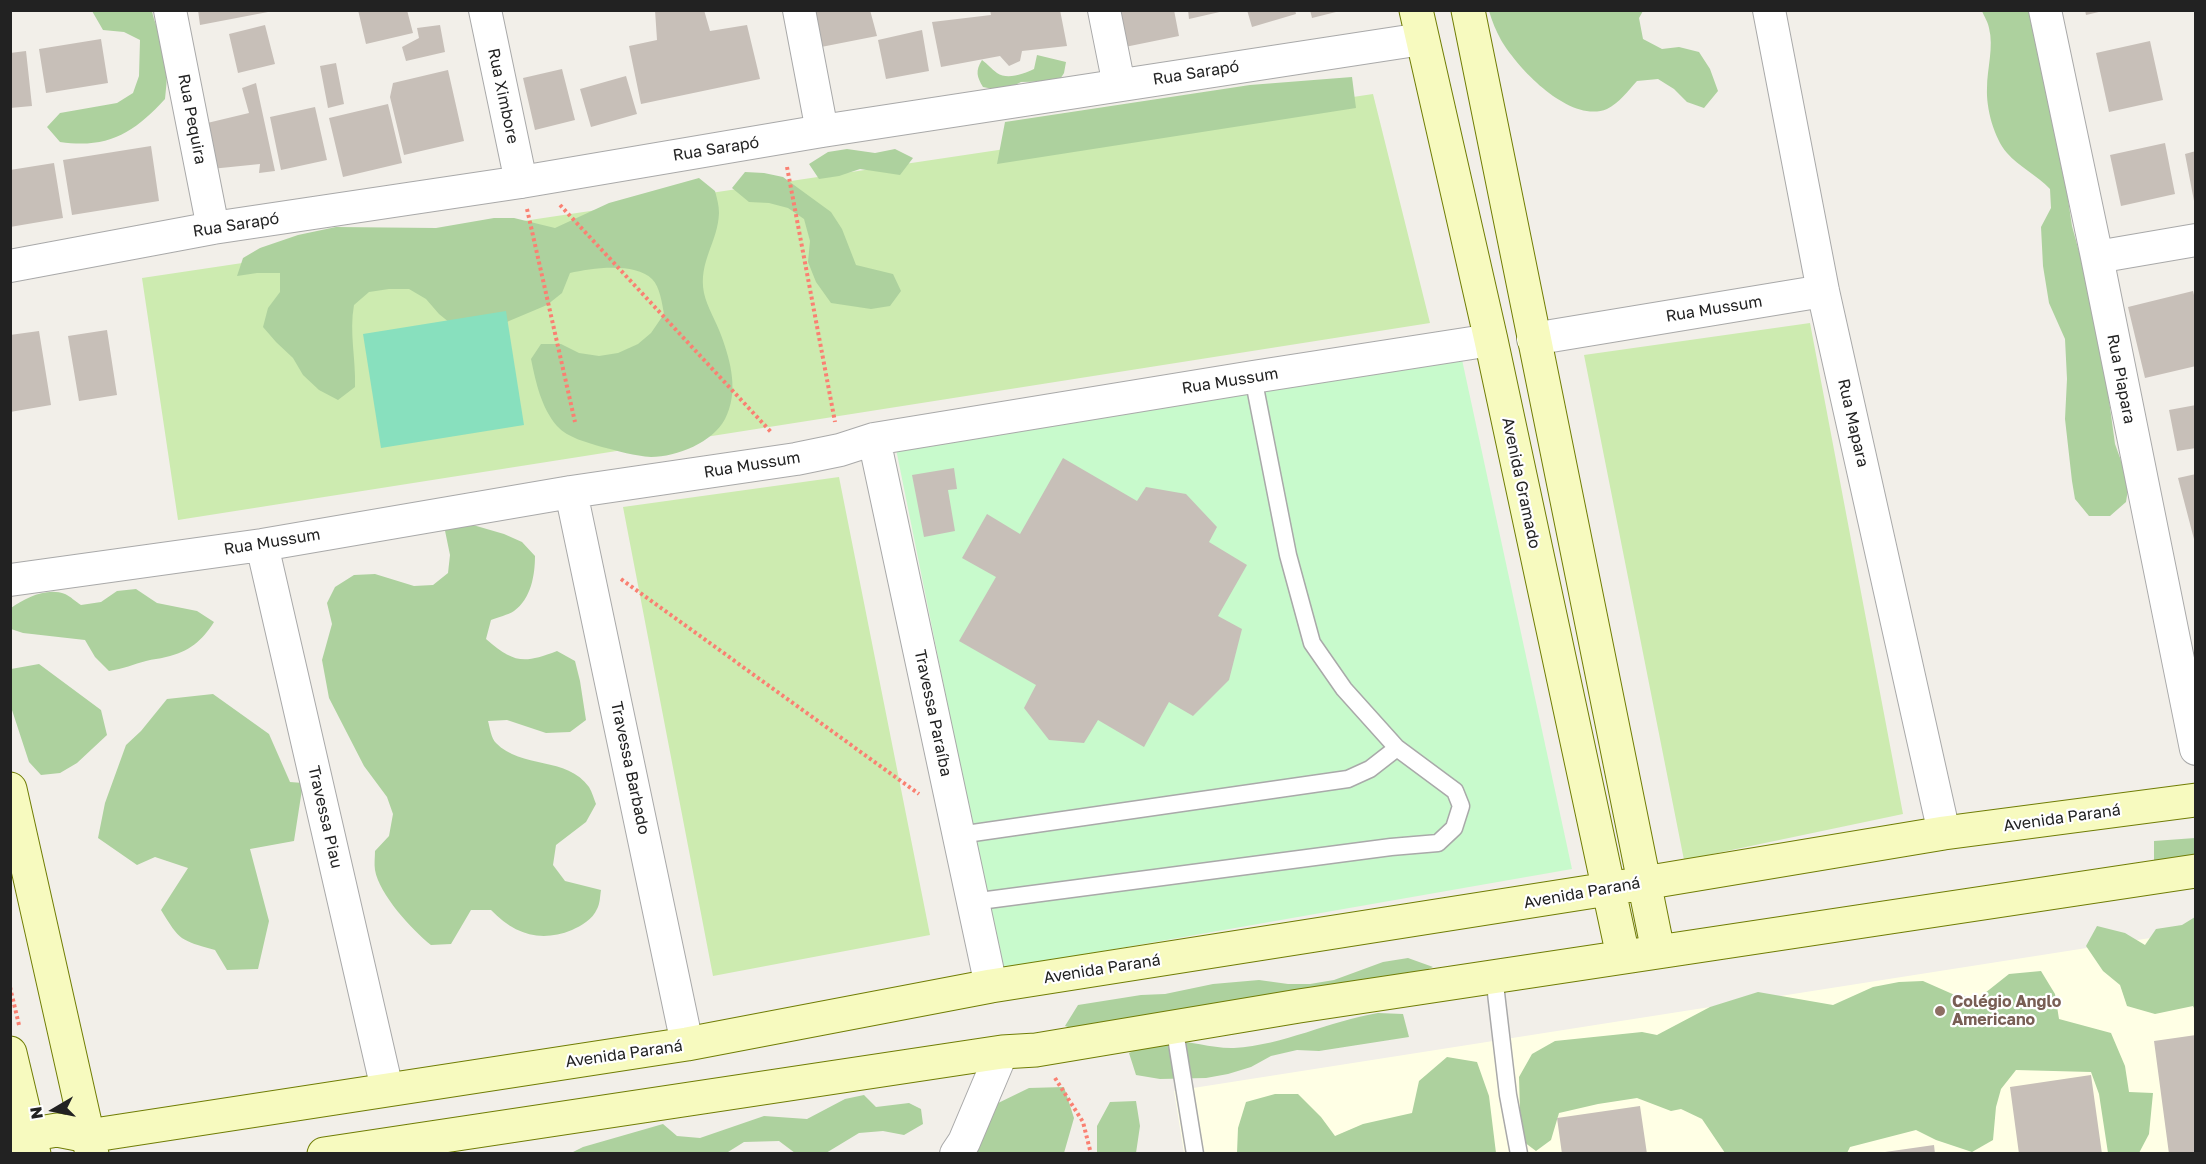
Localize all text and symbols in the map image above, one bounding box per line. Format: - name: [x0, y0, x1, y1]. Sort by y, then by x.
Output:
- street label: Rua Ximbore: [484, 47, 522, 145]
- street label: Rua Sarapó: [1151, 57, 1241, 89]
- street label: Rua Pequira: [174, 72, 210, 166]
- street label: Rua Sarapó: [671, 133, 761, 165]
- street label: Rua Sarapó: [191, 209, 281, 241]
- street label: Rua Mussum: [1664, 292, 1764, 326]
- street label: Rua Piapara: [2103, 332, 2139, 426]
- street label: Rua Mussum: [1180, 364, 1280, 398]
- street label: Rua Mapara: [1834, 377, 1872, 469]
- street label: Avenida Gramado: [1498, 416, 1544, 550]
- street label: Rua Mussum: [702, 448, 802, 482]
- street label: Rua Mussum: [222, 525, 322, 559]
- street label: Travessa Paraíba: [910, 648, 956, 778]
- street label: Travessa Barbado: [607, 700, 653, 836]
- street label: Travessa Piau: [304, 764, 346, 870]
- street label: Avenida Paraná: [2002, 800, 2122, 836]
- street label: Avenida Paraná: [1522, 873, 1642, 913]
- street label: Avenida Paraná: [1042, 950, 1162, 988]
- place label: Colégio Anglo Americano: [1952, 992, 2061, 1030]
- marker: Colégio Anglo Americano: [1933, 1004, 1947, 1018]
- street label: Avenida Paraná: [564, 1036, 684, 1072]
- north arrow: [24, 1080, 84, 1140]
- text: N: [25, 1105, 47, 1120]

